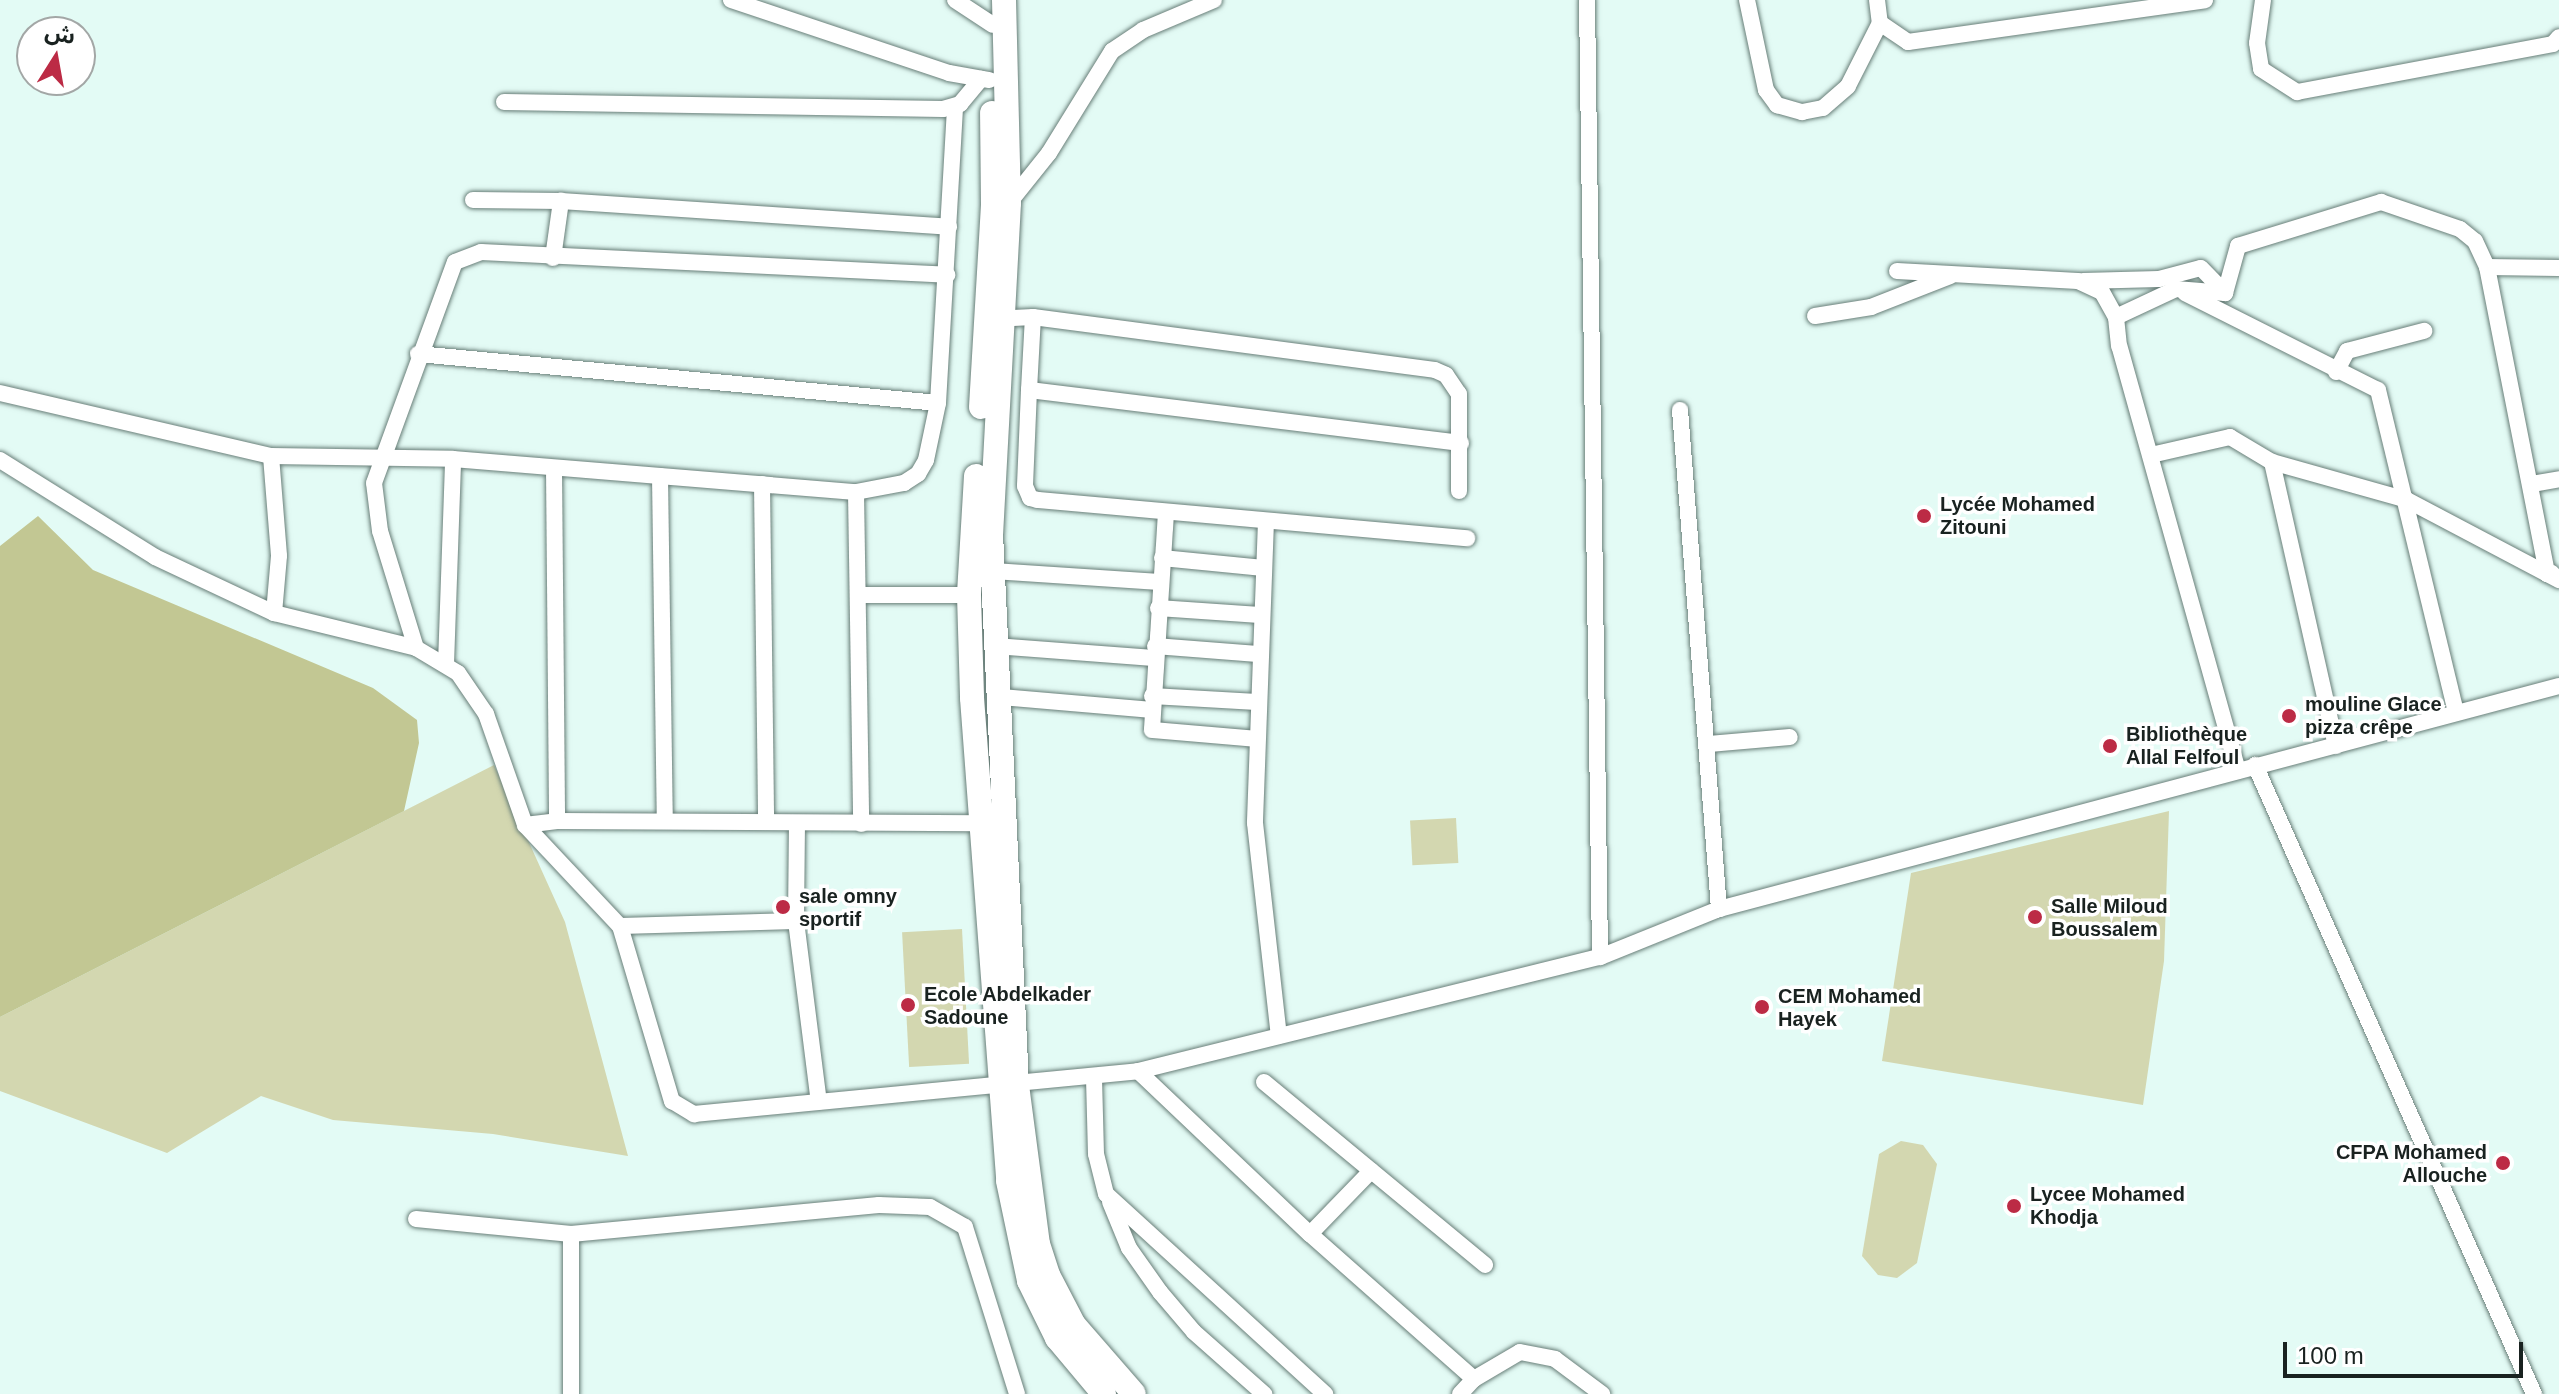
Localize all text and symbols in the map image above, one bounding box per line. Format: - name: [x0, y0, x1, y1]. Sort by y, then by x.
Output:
- north arrow: [16, 16, 96, 96]
- text: ش: [43, 19, 77, 49]
- place label: Lycée Mohamed Zitouni: [1940, 492, 2095, 539]
- marker: Lycée Mohamed Zitouni: [1915, 507, 1933, 525]
- place label: mouline Glace pizza crêpe: [2305, 692, 2442, 739]
- marker: mouline Glace pizza crêpe: [2280, 707, 2298, 725]
- place label: Bibliothèque Allal Felfoul: [2126, 722, 2247, 769]
- marker: Bibliothèque Allal Felfoul: [2101, 737, 2119, 755]
- place label: sale omny sportif: [799, 884, 897, 931]
- place label: Salle Miloud Boussalem: [2051, 894, 2168, 941]
- marker: sale omny sportif: [774, 898, 792, 916]
- marker: Salle Miloud Boussalem: [2026, 908, 2044, 926]
- place label: Ecole Abdelkader Sadoune: [924, 982, 1092, 1029]
- place label: CEM Mohamed Hayek: [1778, 984, 1921, 1031]
- marker: Ecole Abdelkader Sadoune: [899, 996, 917, 1014]
- marker: CEM Mohamed Hayek: [1753, 998, 1771, 1016]
- place label: CFPA Mohamed Allouche: [2335, 1140, 2487, 1187]
- marker: CFPA Mohamed Allouche: [2494, 1154, 2512, 1172]
- place label: Lycee Mohamed Khodja: [2030, 1182, 2185, 1229]
- marker: Lycee Mohamed Khodja: [2005, 1197, 2023, 1215]
- scale bar: [2287, 1326, 2527, 1376]
- text: 100 m: [2297, 1342, 2364, 1369]

